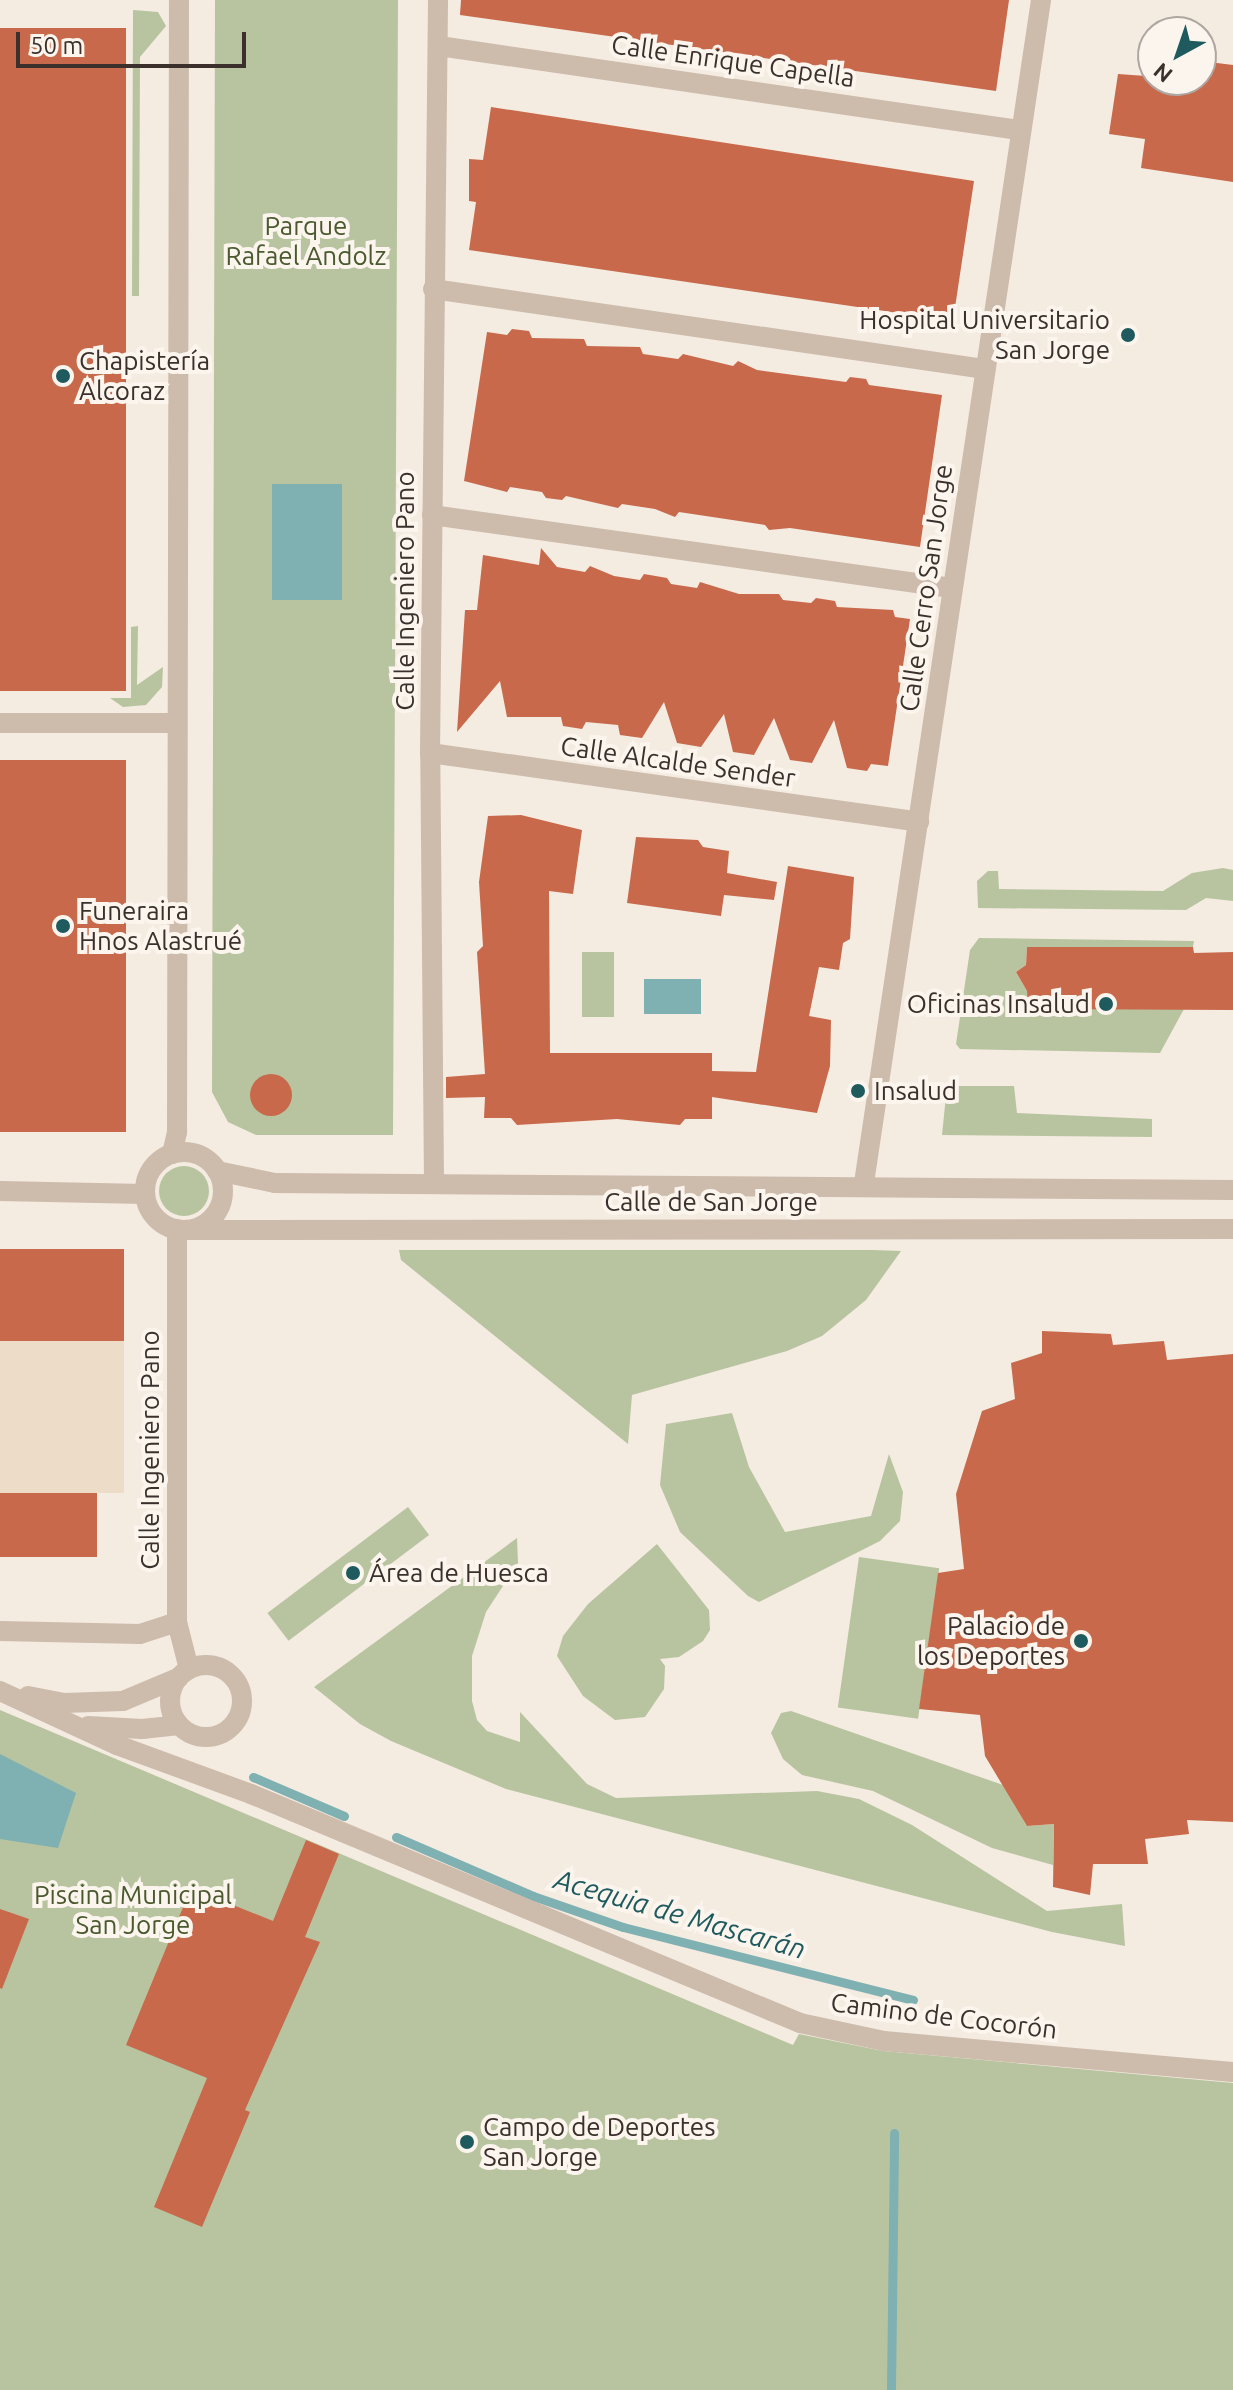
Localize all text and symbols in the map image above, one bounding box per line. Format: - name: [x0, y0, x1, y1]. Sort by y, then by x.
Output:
- scale bar: [20, 16, 250, 66]
- north arrow: [1137, 16, 1217, 96]
- street label: Calle Enrique Capella: [609, 28, 857, 94]
- text: 50 m: [30, 32, 83, 59]
- text: N: [1148, 58, 1177, 88]
- park label: Parque Rafael Andolz: [226, 210, 386, 272]
- place label: Hospital Universitario San Jorge: [859, 304, 1110, 366]
- marker: Hospital Universitario San Jorge: [1117, 324, 1139, 346]
- place label: Chapistería Alcoraz: [79, 345, 210, 406]
- marker: Chapistería Alcoraz: [54, 367, 72, 385]
- street label: Calle Cerro San Jorge: [893, 462, 959, 714]
- street label: Calle Ingeniero Pano: [389, 471, 421, 711]
- street label: Calle Alcalde Sender: [559, 730, 797, 794]
- place label: Funeraira Hnos Alastrué: [79, 895, 242, 956]
- marker: Funeraira Hnos Alastrué: [54, 917, 72, 935]
- place label: Oficinas Insalud: [907, 988, 1090, 1020]
- marker: Oficinas Insalud: [1097, 995, 1115, 1013]
- place label: Insalud: [874, 1075, 957, 1107]
- marker: Insalud: [849, 1082, 867, 1100]
- street label: Calle de San Jorge: [604, 1186, 818, 1218]
- street label: Calle Ingeniero Pano: [134, 1330, 166, 1570]
- place label: Área de Huesca: [369, 1557, 549, 1589]
- marker: Área de Huesca: [344, 1564, 362, 1582]
- place label: Palacio de los Deportes: [917, 1610, 1065, 1672]
- marker: Palacio de los Deportes: [1072, 1632, 1090, 1650]
- water label: Acequia de Mascarán: [550, 1862, 810, 1966]
- park label: Piscina Municipal San Jorge: [34, 1879, 232, 1940]
- street label: Camino de Cocorón: [829, 1987, 1059, 2045]
- place label: Campo de Deportes San Jorge: [483, 2111, 715, 2172]
- marker: Campo de Deportes San Jorge: [458, 2133, 476, 2151]

